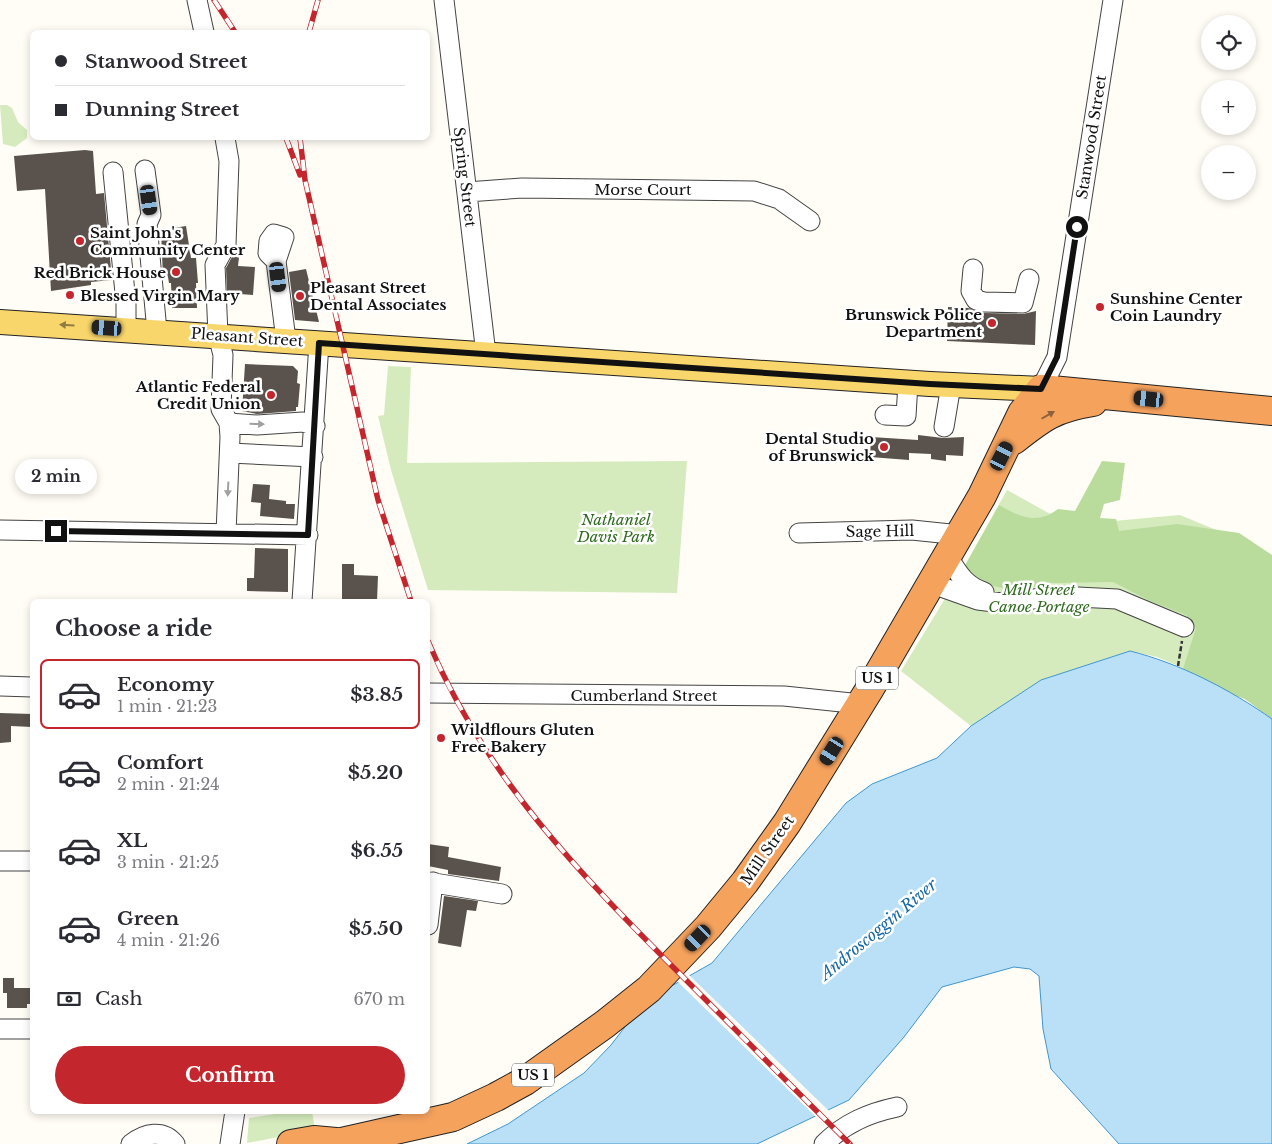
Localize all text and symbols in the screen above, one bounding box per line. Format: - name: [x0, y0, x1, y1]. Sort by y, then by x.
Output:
- map controls: [1201, 15, 1256, 200]
- button: locate: [1201, 15, 1256, 70]
- text: Stanwood Street: [85, 50, 247, 73]
- street label: Stanwood Street: [1072, 73, 1110, 200]
- button: +: [1201, 80, 1256, 135]
- text: Dunning Street: [85, 98, 239, 121]
- street label: Spring Street: [449, 126, 481, 228]
- button: −: [1201, 145, 1256, 200]
- street label: Morse Court: [594, 180, 692, 199]
- car: [139, 184, 158, 216]
- route start: [1066, 216, 1088, 238]
- place label: Saint John's Community Center: [90, 223, 246, 259]
- marker: Saint John's Community Center: [74, 235, 86, 247]
- car: [268, 261, 287, 293]
- place label: Red Brick House: [34, 263, 166, 282]
- marker: Red Brick House: [170, 266, 182, 278]
- place label: Pleasant Street Dental Associates: [310, 278, 447, 314]
- place label: Blessed Virgin Mary: [80, 286, 240, 305]
- marker: Blessed Virgin Mary: [64, 289, 76, 301]
- place label: Sunshine Center Coin Laundry: [1110, 289, 1243, 325]
- marker: Pleasant Street Dental Associates: [294, 290, 306, 302]
- marker: Sunshine Center Coin Laundry: [1094, 301, 1106, 313]
- place label: Brunswick Police Department: [845, 305, 982, 341]
- marker: Brunswick Police Department: [986, 317, 998, 329]
- car: [91, 319, 122, 337]
- one-way arrow: [58, 320, 74, 328]
- street label: Pleasant Street: [190, 324, 304, 350]
- place label: Atlantic Federal Credit Union: [135, 377, 262, 413]
- marker: Atlantic Federal Credit Union: [265, 389, 277, 401]
- car: [1133, 390, 1164, 408]
- one-way arrow: [1041, 411, 1055, 419]
- one-way arrow: [249, 420, 265, 428]
- place label: Dental Studio of Brunswick: [765, 429, 875, 465]
- car: [988, 439, 1015, 473]
- marker: Dental Studio of Brunswick: [878, 441, 890, 453]
- callout: 2 min: [15, 458, 97, 494]
- text: 2 min: [31, 466, 81, 486]
- one-way arrow: [224, 481, 232, 497]
- park label: Nathaniel Davis Park: [576, 510, 655, 546]
- route end: [45, 520, 67, 542]
- street label: Sage Hill: [846, 521, 915, 541]
- park label: Mill Street Canoe Portage: [988, 580, 1090, 616]
- text: Choose a ride: [55, 615, 212, 642]
- road number: US 1: [856, 666, 898, 690]
- icon: car: [57, 672, 102, 717]
- text: Economy: [117, 673, 214, 696]
- text: $3.85: [350, 683, 403, 706]
- street label: Cumberland Street: [571, 686, 718, 705]
- text: 1 min · 21:23: [117, 696, 217, 716]
- place label: Wildflours Gluten Free Bakery: [450, 720, 595, 756]
- marker: Wildflours Gluten Free Bakery: [435, 732, 447, 744]
- car: [817, 734, 846, 768]
- icon: car: [57, 750, 102, 795]
- text: Comfort: [117, 751, 204, 774]
- text: $5.20: [348, 761, 403, 784]
- text: 2 min · 21:24: [117, 774, 220, 794]
- street label: Mill Street: [736, 811, 798, 888]
- icon: car: [57, 828, 102, 873]
- text: XL: [117, 829, 147, 852]
- text: $6.55: [350, 839, 403, 862]
- text: 3 min · 21:25: [117, 852, 219, 872]
- water label: Androscoggin River: [814, 874, 941, 985]
- icon: car: [57, 906, 102, 951]
- text: Green: [117, 907, 179, 930]
- text: $5.50: [349, 917, 403, 940]
- car: [682, 922, 713, 954]
- text: 4 min · 21:26: [117, 930, 220, 950]
- icon: cash: [55, 985, 83, 1013]
- text: Cash: [95, 987, 142, 1010]
- text: 670 m: [353, 989, 405, 1009]
- button: Confirm: [55, 1046, 405, 1104]
- road number: US 1: [512, 1064, 554, 1086]

